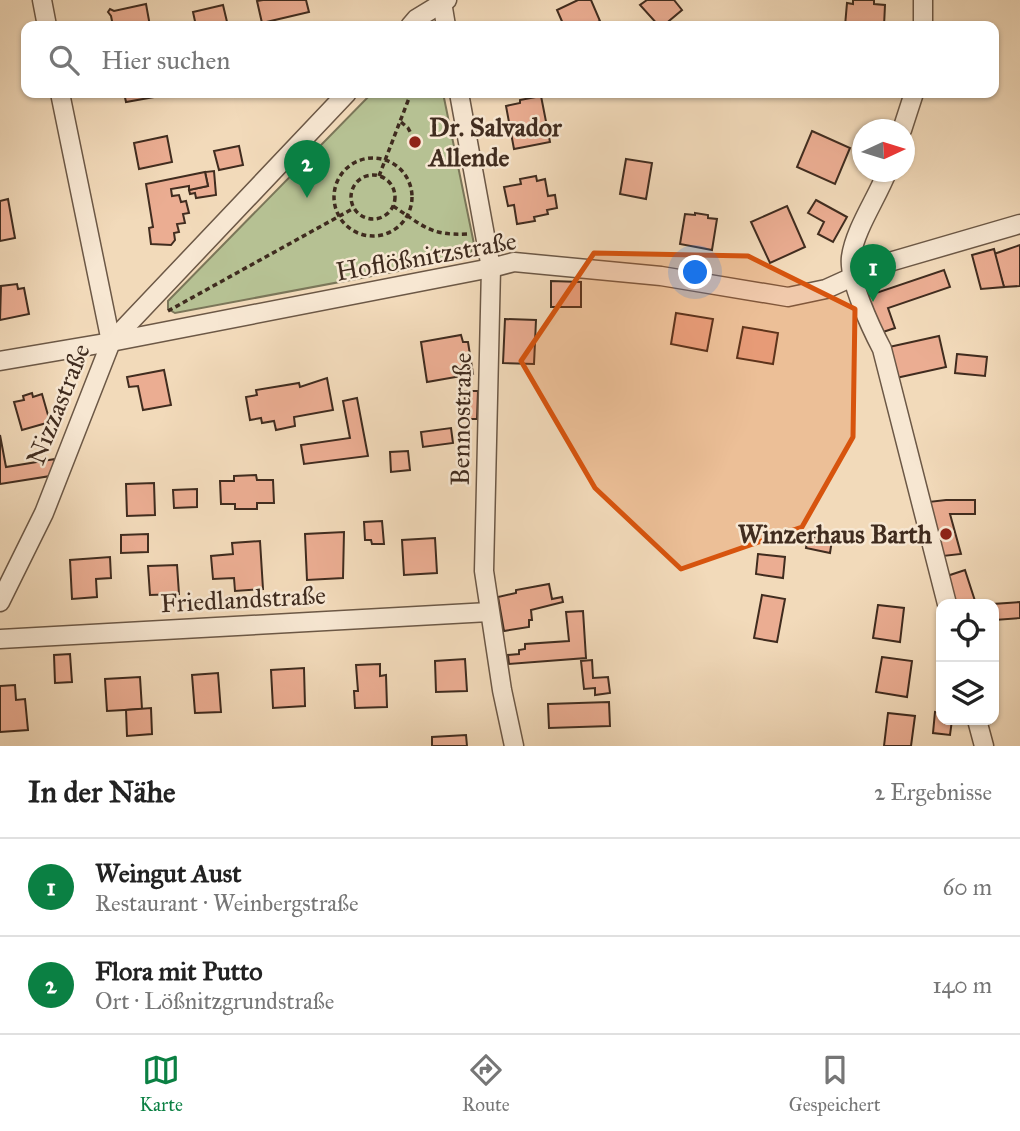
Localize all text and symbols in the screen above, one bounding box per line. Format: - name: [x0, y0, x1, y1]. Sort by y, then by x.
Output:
- search box: [21, 21, 999, 98]
- icon: search: [45, 41, 83, 79]
- text: Hier suchen: [101, 44, 230, 76]
- place label: Dr. Salvador Allende: [427, 111, 563, 173]
- north arrow: [852, 119, 915, 182]
- marker: Dr. Salvador Allende: [407, 134, 423, 150]
- pin: 2: [284, 140, 330, 198]
- street label: Hoflößnitzstraße: [333, 224, 519, 288]
- pin: 1: [850, 244, 896, 302]
- your location: [678, 255, 712, 289]
- street label: Nizzastraße: [19, 339, 97, 469]
- street label: Bennostraße: [444, 352, 478, 486]
- place label: Winzerhaus Barth: [738, 518, 933, 550]
- marker: Winzerhaus Barth: [938, 526, 954, 542]
- street label: Friedlandstraße: [159, 579, 327, 619]
- map controls: [936, 599, 999, 725]
- button: locate: [936, 599, 999, 662]
- button: layers: [936, 662, 999, 725]
- text: In der Nähe: [28, 774, 176, 810]
- text: 2 Ergebnisse: [874, 778, 992, 806]
- text: Weingut Aust: [95, 857, 242, 889]
- text: 1: [46, 873, 56, 901]
- text: 60 m: [943, 873, 992, 901]
- text: Restaurant · Weinbergstraße: [95, 889, 359, 917]
- text: Flora mit Putto: [95, 955, 263, 987]
- text: 2: [45, 971, 57, 999]
- text: 140 m: [932, 971, 992, 999]
- text: Ort · Lößnitzgrundstraße: [95, 987, 334, 1015]
- tab: Karte: [140, 1051, 183, 1116]
- tab: Route: [462, 1051, 510, 1116]
- tab: Gespeichert: [789, 1051, 880, 1116]

